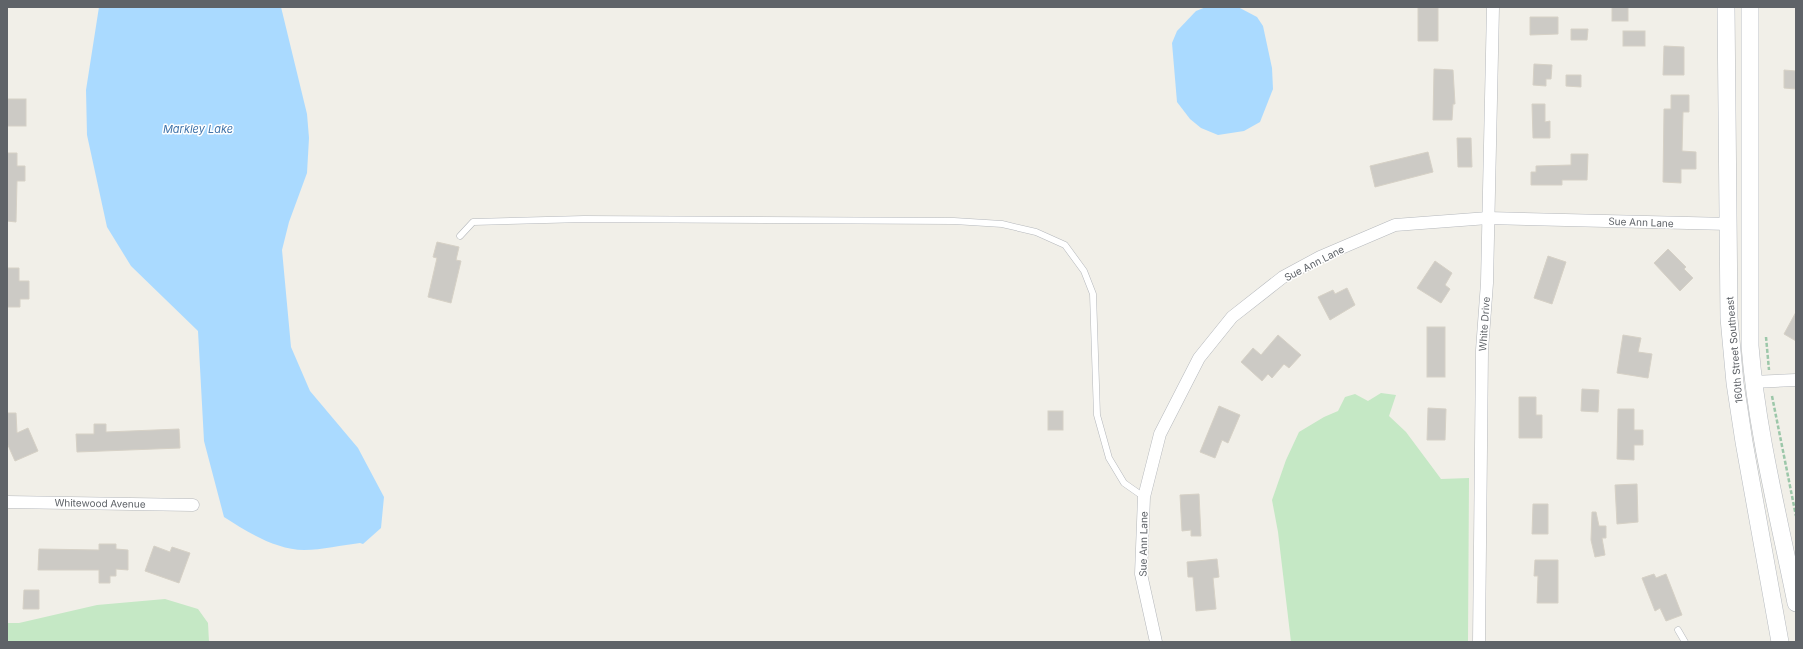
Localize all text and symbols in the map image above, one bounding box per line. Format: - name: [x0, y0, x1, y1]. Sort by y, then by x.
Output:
- water label: Markley Lake: [163, 122, 233, 136]
- street label: Sue Ann Lane: [1608, 215, 1674, 229]
- street label: Sue Ann Lane: [1282, 243, 1346, 283]
- street label: 160th Street Southeast: [1723, 295, 1745, 404]
- street label: White Drive: [1476, 296, 1492, 352]
- street label: Whitewood Avenue: [54, 496, 146, 510]
- street label: Sue Ann Lane: [1136, 511, 1150, 577]

